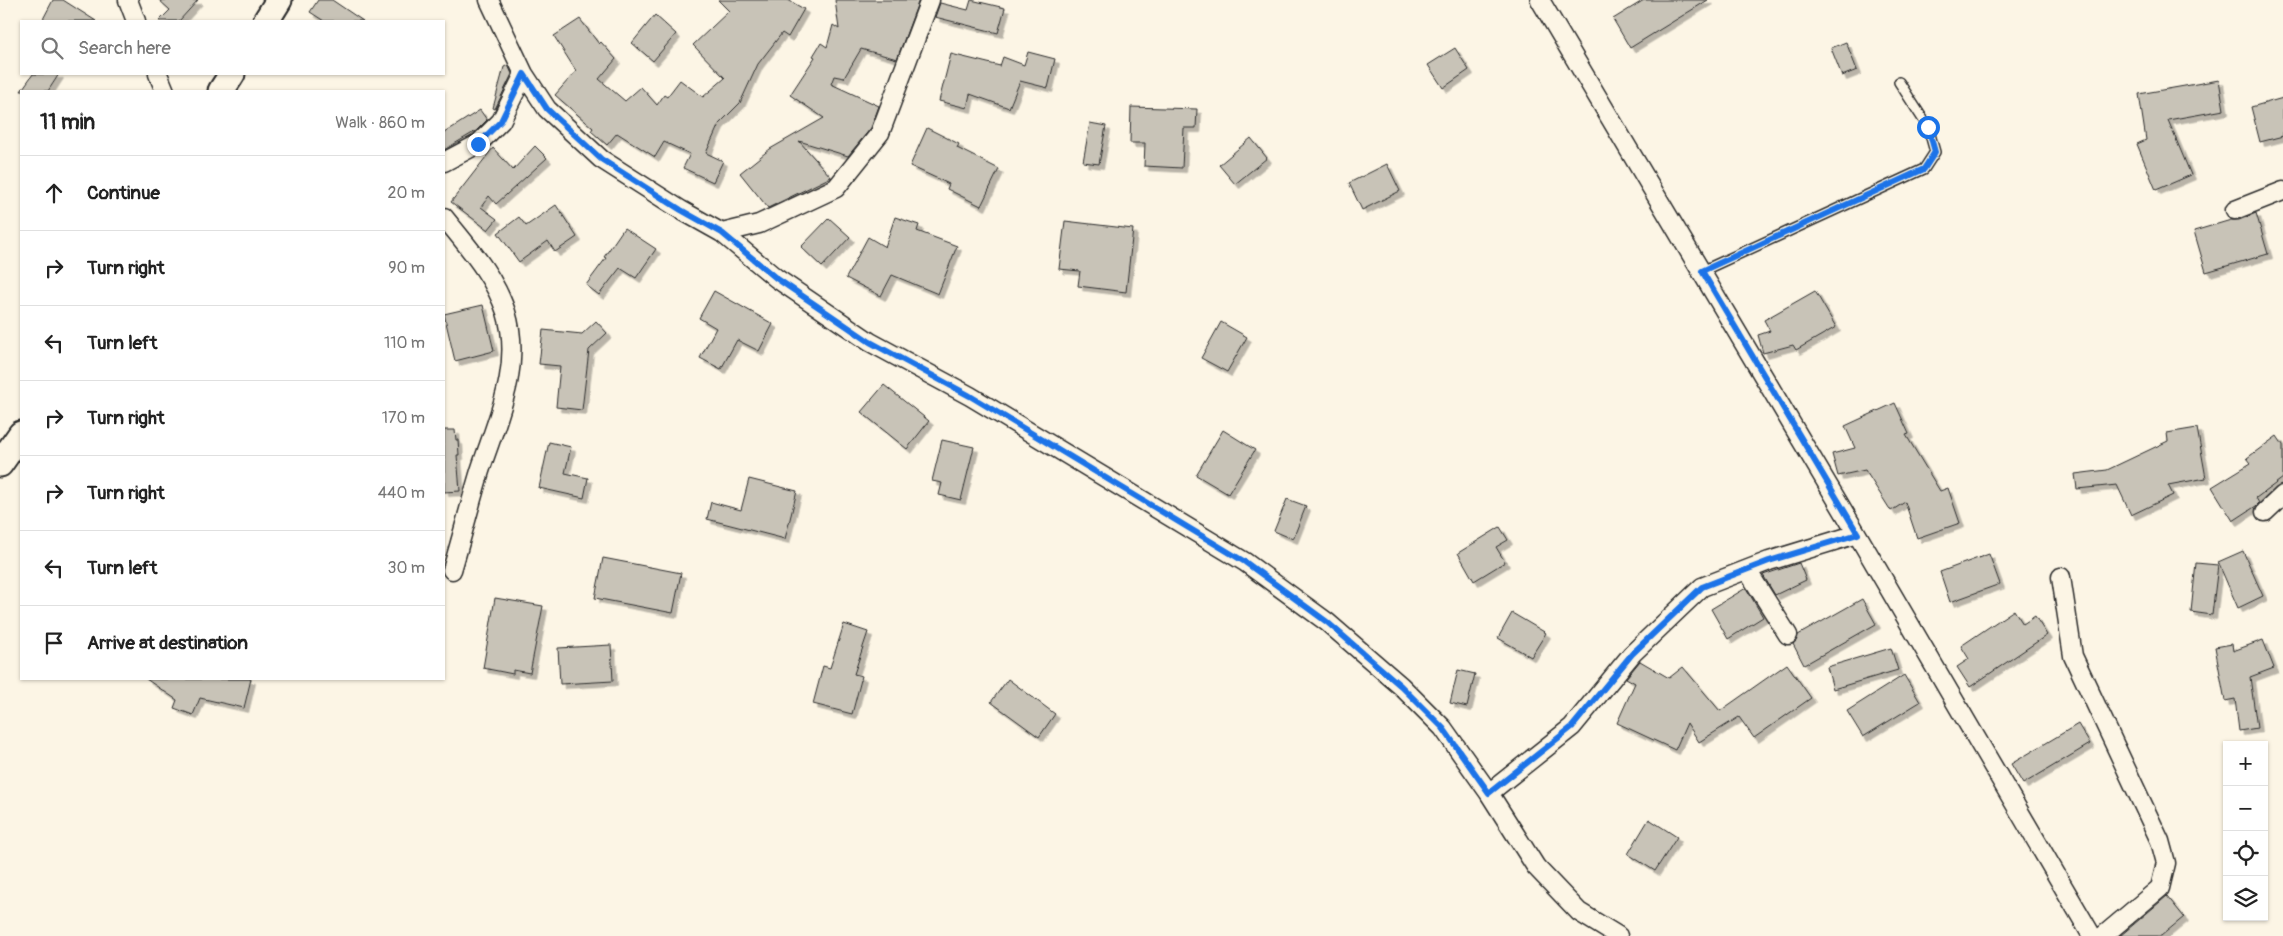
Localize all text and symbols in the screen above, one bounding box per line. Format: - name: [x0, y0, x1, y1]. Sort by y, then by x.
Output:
- search box: [20, 20, 445, 75]
- icon: search: [38, 34, 66, 62]
- text: Search here: [78, 36, 171, 60]
- text: 11 min: [40, 109, 95, 136]
- text: Walk · 860 m: [335, 113, 425, 133]
- route start: [1917, 116, 1940, 139]
- route end: [467, 133, 490, 156]
- icon: ahead: [40, 179, 68, 207]
- text: Continue: [87, 181, 160, 205]
- text: 20 m: [387, 183, 425, 203]
- icon: right: [40, 254, 68, 282]
- text: Turn right: [87, 256, 165, 280]
- text: 90 m: [388, 258, 425, 278]
- icon: left: [40, 329, 68, 357]
- text: Turn left: [87, 331, 157, 355]
- text: 110 m: [384, 333, 425, 353]
- icon: right: [40, 404, 68, 432]
- text: Turn right: [87, 406, 165, 430]
- text: 170 m: [382, 408, 425, 428]
- icon: right: [40, 479, 68, 507]
- text: Turn right: [87, 481, 165, 505]
- text: 440 m: [378, 483, 425, 503]
- icon: left: [40, 554, 68, 582]
- text: Turn left: [87, 556, 157, 580]
- text: 30 m: [387, 558, 425, 578]
- icon: arrive: [40, 629, 68, 657]
- text: Arrive at destination: [87, 631, 248, 655]
- map controls: [2223, 741, 2268, 921]
- button: +: [2223, 741, 2268, 786]
- button: −: [2223, 786, 2268, 831]
- button: locate: [2223, 831, 2268, 876]
- button: layers: [2223, 876, 2268, 921]

